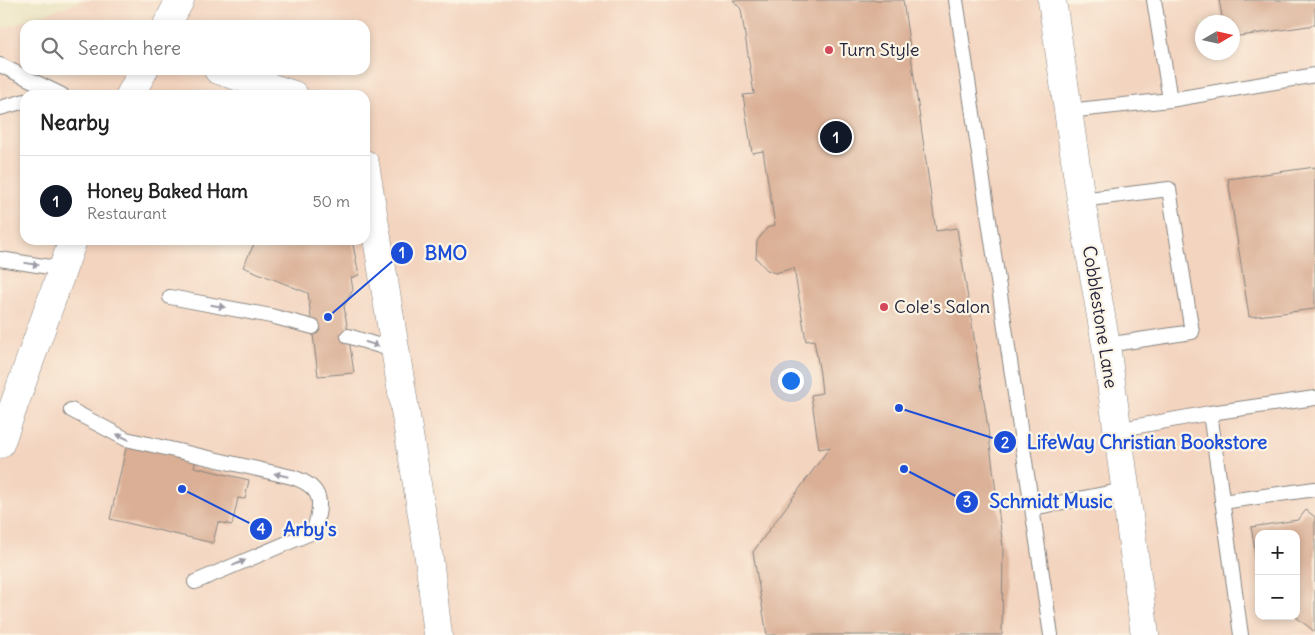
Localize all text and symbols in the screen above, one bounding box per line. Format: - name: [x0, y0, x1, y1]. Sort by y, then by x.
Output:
- north arrow: [1195, 15, 1240, 60]
- search box: [20, 20, 370, 75]
- icon: search: [38, 34, 66, 62]
- text: Search here: [78, 36, 181, 60]
- place label: Turn Style: [839, 38, 919, 61]
- marker: Turn Style: [823, 44, 835, 56]
- text: Nearby: [40, 109, 110, 136]
- pin: 1: [820, 118, 852, 156]
- text: Honey Baked Ham: [87, 179, 248, 203]
- text: 1: [53, 191, 59, 211]
- text: 50 m: [312, 191, 350, 211]
- text: Restaurant: [87, 203, 167, 223]
- callout: BMO: [390, 236, 477, 270]
- text: BMO: [425, 241, 467, 265]
- text: 1: [399, 243, 405, 262]
- street label: Cobblestone Lane: [1078, 244, 1123, 390]
- one-way arrow: [24, 261, 40, 269]
- place label: Cole's Salon: [894, 295, 990, 318]
- marker: Cole's Salon: [878, 301, 890, 313]
- one-way arrow: [210, 303, 226, 311]
- one-way arrow: [365, 340, 380, 348]
- your location: [778, 368, 804, 394]
- callout: LifeWay Christian Bookstore: [992, 425, 1277, 459]
- text: LifeWay Christian Bookstore: [1027, 430, 1267, 454]
- one-way arrow: [115, 433, 130, 441]
- text: 2: [1001, 433, 1009, 452]
- one-way arrow: [273, 471, 288, 479]
- callout: Schmidt Music: [954, 485, 1123, 519]
- text: Schmidt Music: [989, 489, 1113, 513]
- text: 3: [963, 492, 971, 511]
- callout: Arby's: [248, 512, 347, 546]
- text: Arby's: [283, 517, 337, 541]
- text: 4: [257, 519, 266, 538]
- map controls: [1255, 530, 1300, 620]
- button: +: [1255, 530, 1300, 575]
- one-way arrow: [232, 559, 246, 567]
- button: −: [1255, 575, 1300, 620]

